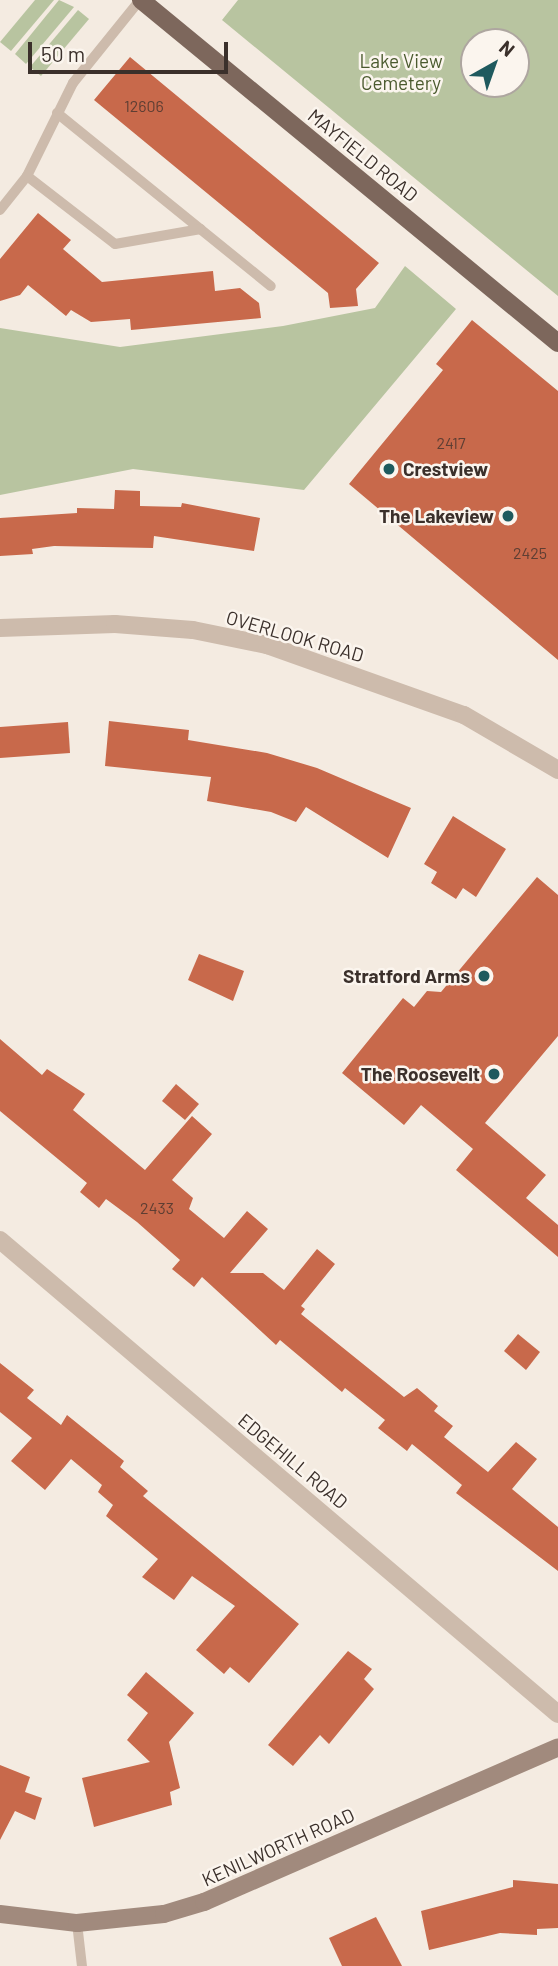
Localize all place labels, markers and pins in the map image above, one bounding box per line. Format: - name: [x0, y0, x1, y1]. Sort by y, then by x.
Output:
- place label: Crestview: [403, 458, 488, 480]
- marker: Crestview: [381, 461, 397, 477]
- place label: The Lakeview: [379, 505, 494, 527]
- marker: The Lakeview: [500, 508, 516, 524]
- place label: Stratford Arms: [343, 965, 470, 987]
- marker: Stratford Arms: [476, 968, 492, 984]
- place label: The Roosevelt: [361, 1063, 480, 1085]
- marker: The Roosevelt: [486, 1066, 502, 1082]

